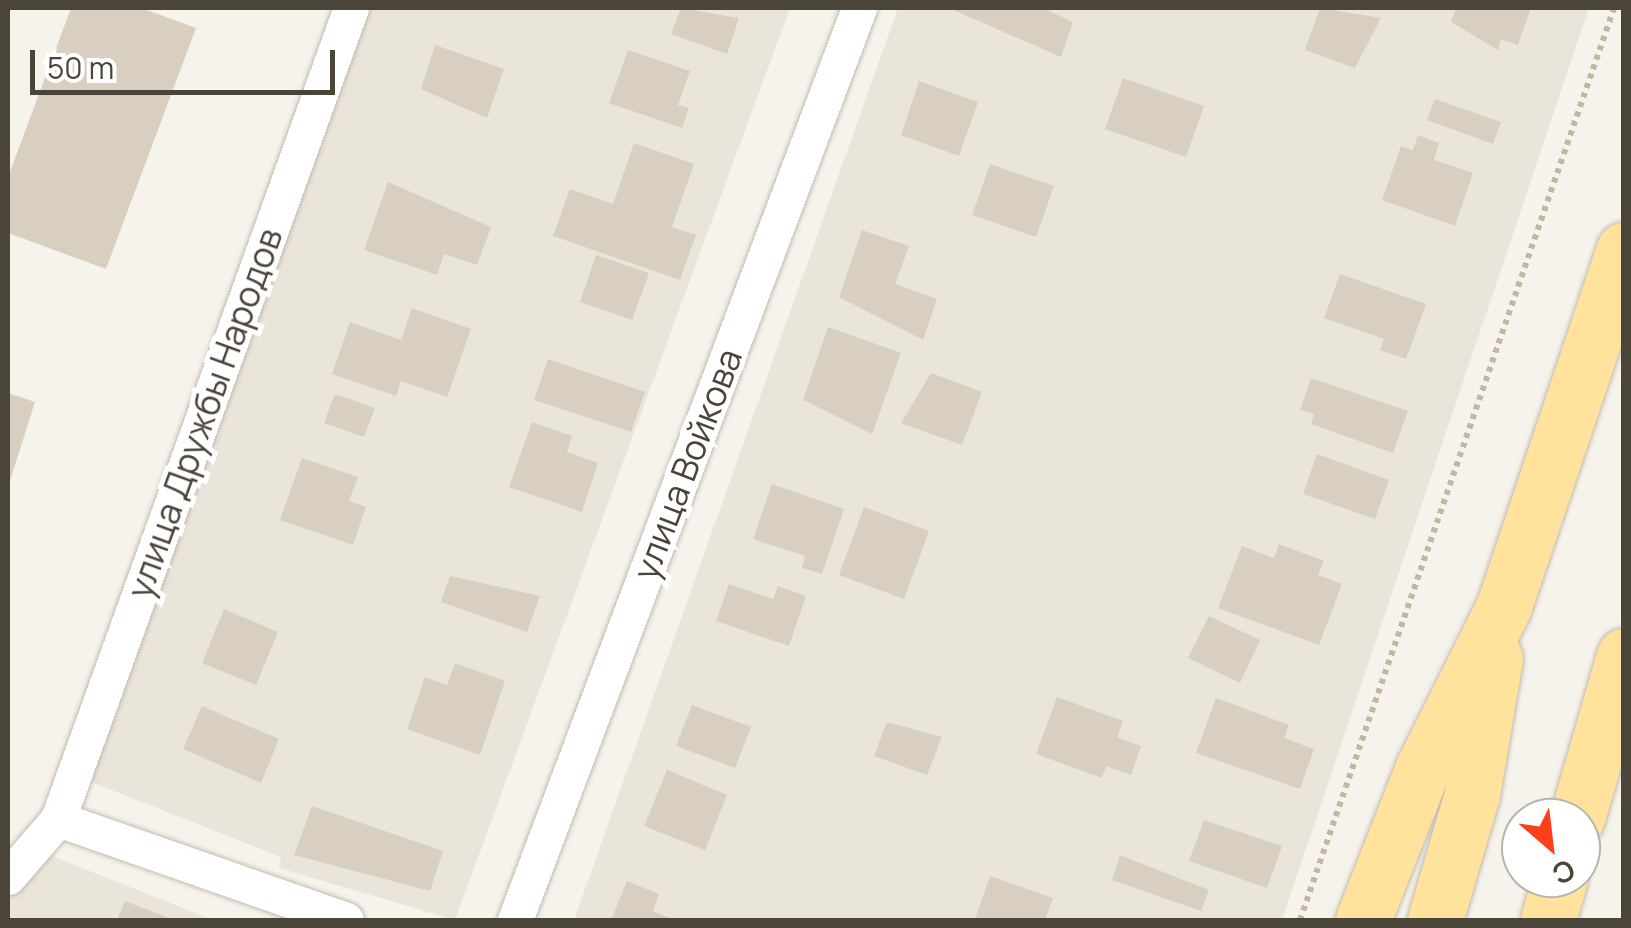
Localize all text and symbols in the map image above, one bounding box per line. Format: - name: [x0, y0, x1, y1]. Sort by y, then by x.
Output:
- scale bar: [35, 30, 340, 92]
- text: 50 m: [47, 47, 114, 88]
- street label: улица Дружбы Народов: [117, 222, 291, 604]
- street label: улица Войкова: [624, 343, 750, 585]
- north arrow: [1501, 798, 1601, 898]
- text: С: [1546, 851, 1582, 894]

